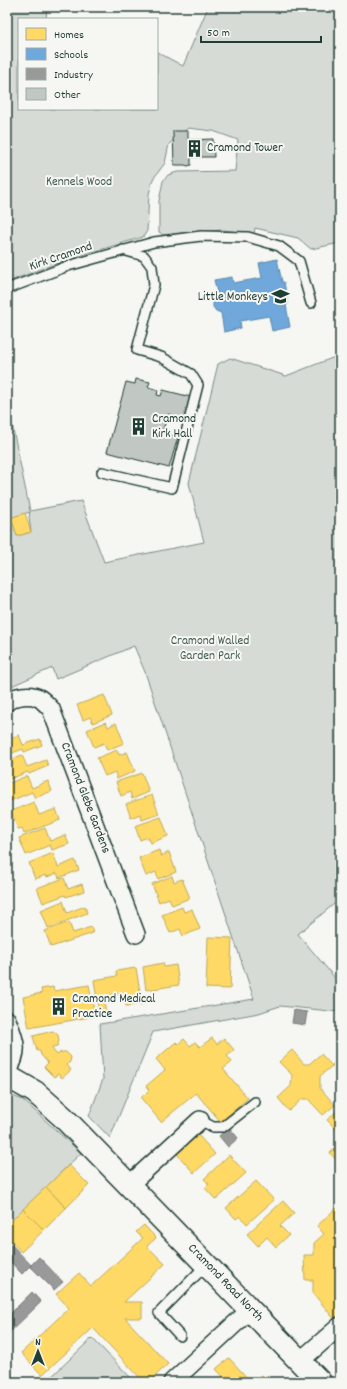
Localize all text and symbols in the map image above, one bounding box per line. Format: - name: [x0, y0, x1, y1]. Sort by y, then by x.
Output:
- legend: [18, 18, 158, 110]
- scale bar: [201, 18, 321, 44]
- text: 50 m: [207, 25, 230, 42]
- text: Homes: [54, 27, 84, 44]
- text: Schools: [54, 47, 88, 64]
- text: Industry: [54, 67, 94, 84]
- text: Other: [54, 87, 81, 104]
- building icon: Cramond Tower: [184, 138, 204, 158]
- place label: Cramond Tower: [207, 139, 283, 158]
- park label: Kennels Wood: [46, 173, 112, 192]
- street label: Kirk Cramond: [27, 237, 95, 277]
- school or university icon: Little Monkeys: [271, 287, 291, 307]
- place label: Little Monkeys: [198, 288, 268, 307]
- place label: Cramond Kirk Hall: [152, 410, 196, 444]
- building icon: Cramond Kirk Hall: [129, 416, 149, 436]
- park label: Cramond Walled Garden Park: [171, 632, 249, 666]
- street label: Cramond Glebe Gardens: [55, 740, 115, 856]
- place label: Cramond Medical Practice: [72, 990, 155, 1024]
- building icon: Cramond Medical Practice: [49, 996, 69, 1016]
- street label: Cramond Road North: [183, 1240, 267, 1326]
- north arrow: [18, 1331, 58, 1371]
- text: N: [35, 1335, 41, 1351]

